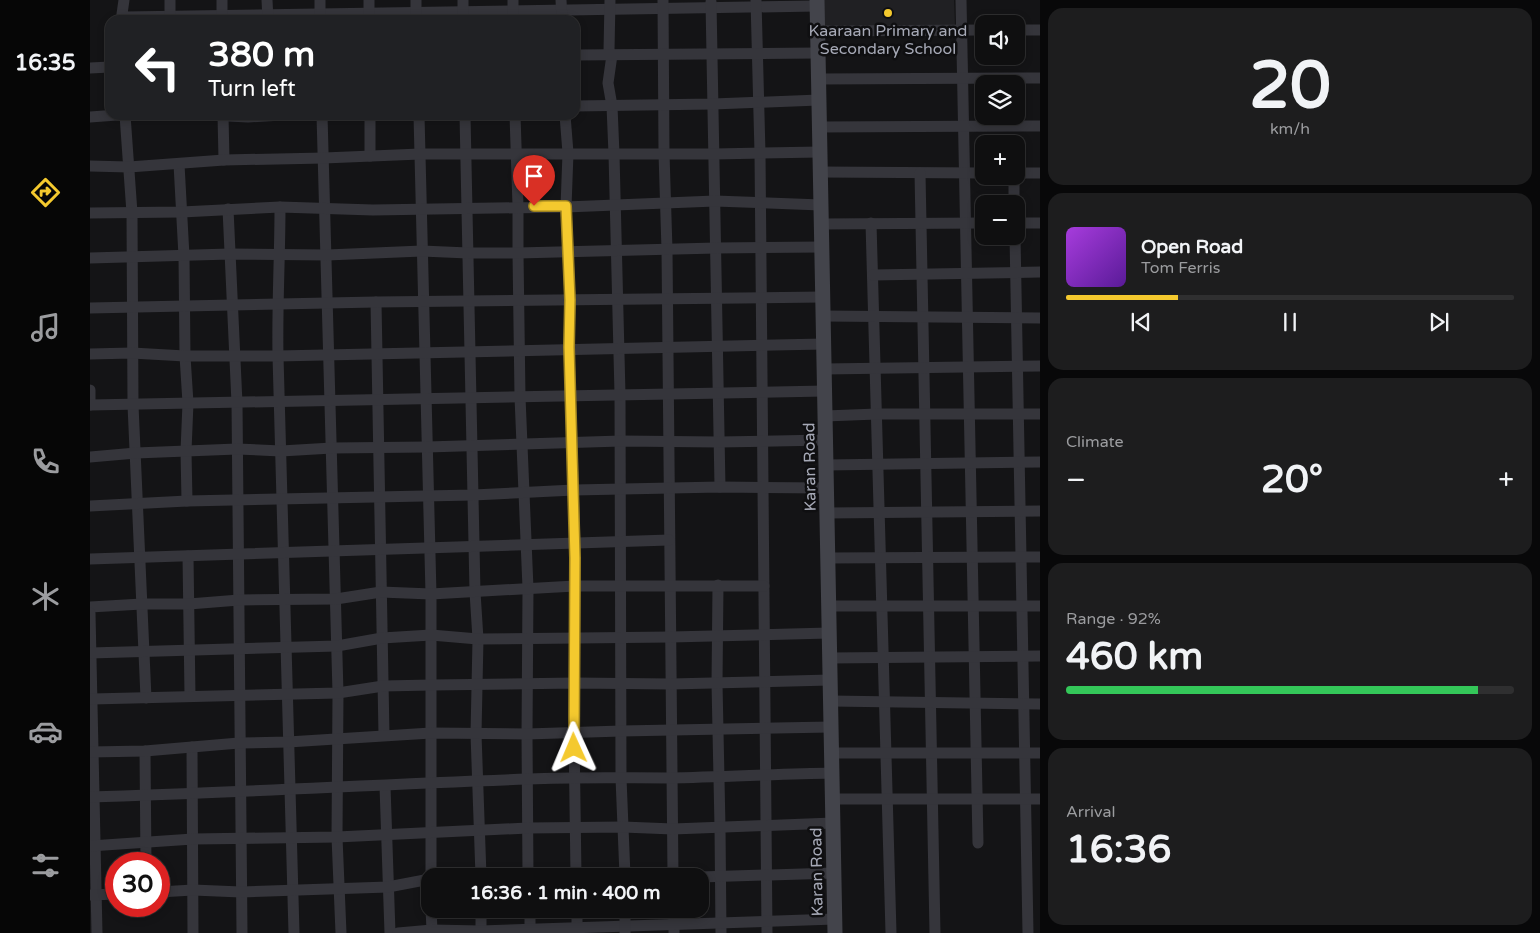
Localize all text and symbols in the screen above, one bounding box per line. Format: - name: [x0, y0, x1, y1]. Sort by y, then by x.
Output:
- marker: Kaaraan Primary and Secondary School: [882, 7, 894, 19]
- map controls: [975, 15, 1025, 245]
- button: sound: [975, 15, 1025, 65]
- place label: Kaaraan Primary and Secondary School: [809, 21, 967, 59]
- text: 380 m: [208, 34, 315, 76]
- icon: left: [125, 35, 190, 100]
- text: 20: [1249, 47, 1331, 126]
- text: 16:35: [15, 50, 75, 76]
- button: layers: [975, 75, 1025, 125]
- text: Turn left: [208, 76, 296, 102]
- text: km/h: [1270, 119, 1310, 139]
- button: +: [975, 135, 1025, 185]
- pin: [513, 155, 555, 206]
- icon: arrive: [520, 162, 548, 190]
- icon: directions: [28, 175, 63, 210]
- button: −: [975, 195, 1025, 245]
- text: Open Road: [1141, 236, 1243, 258]
- text: Tom Ferris: [1141, 258, 1220, 278]
- icon: previous: [1127, 308, 1155, 336]
- icon: pause: [1276, 308, 1304, 336]
- icon: next: [1425, 308, 1453, 336]
- icon: music: [28, 310, 63, 345]
- street label: Karan Road: [799, 422, 821, 512]
- text: Climate: [1066, 432, 1124, 452]
- icon: phone: [28, 444, 63, 479]
- text: 20°: [1261, 457, 1323, 503]
- text: −: [1066, 463, 1086, 497]
- text: +: [1498, 463, 1514, 497]
- icon: climate: [28, 579, 63, 614]
- text: Range · 92%: [1066, 609, 1161, 629]
- text: 460 km: [1066, 634, 1203, 680]
- icon: car: [28, 714, 63, 749]
- position arrow: [547, 721, 599, 773]
- text: Arrival: [1066, 802, 1115, 822]
- street label: Karan Road: [806, 827, 828, 917]
- text: 16:36: [1066, 827, 1171, 873]
- icon: filters: [28, 848, 63, 883]
- speed limit sign: 30: [105, 852, 170, 917]
- text: 16:36 · 1 min · 400 m: [469, 882, 661, 904]

